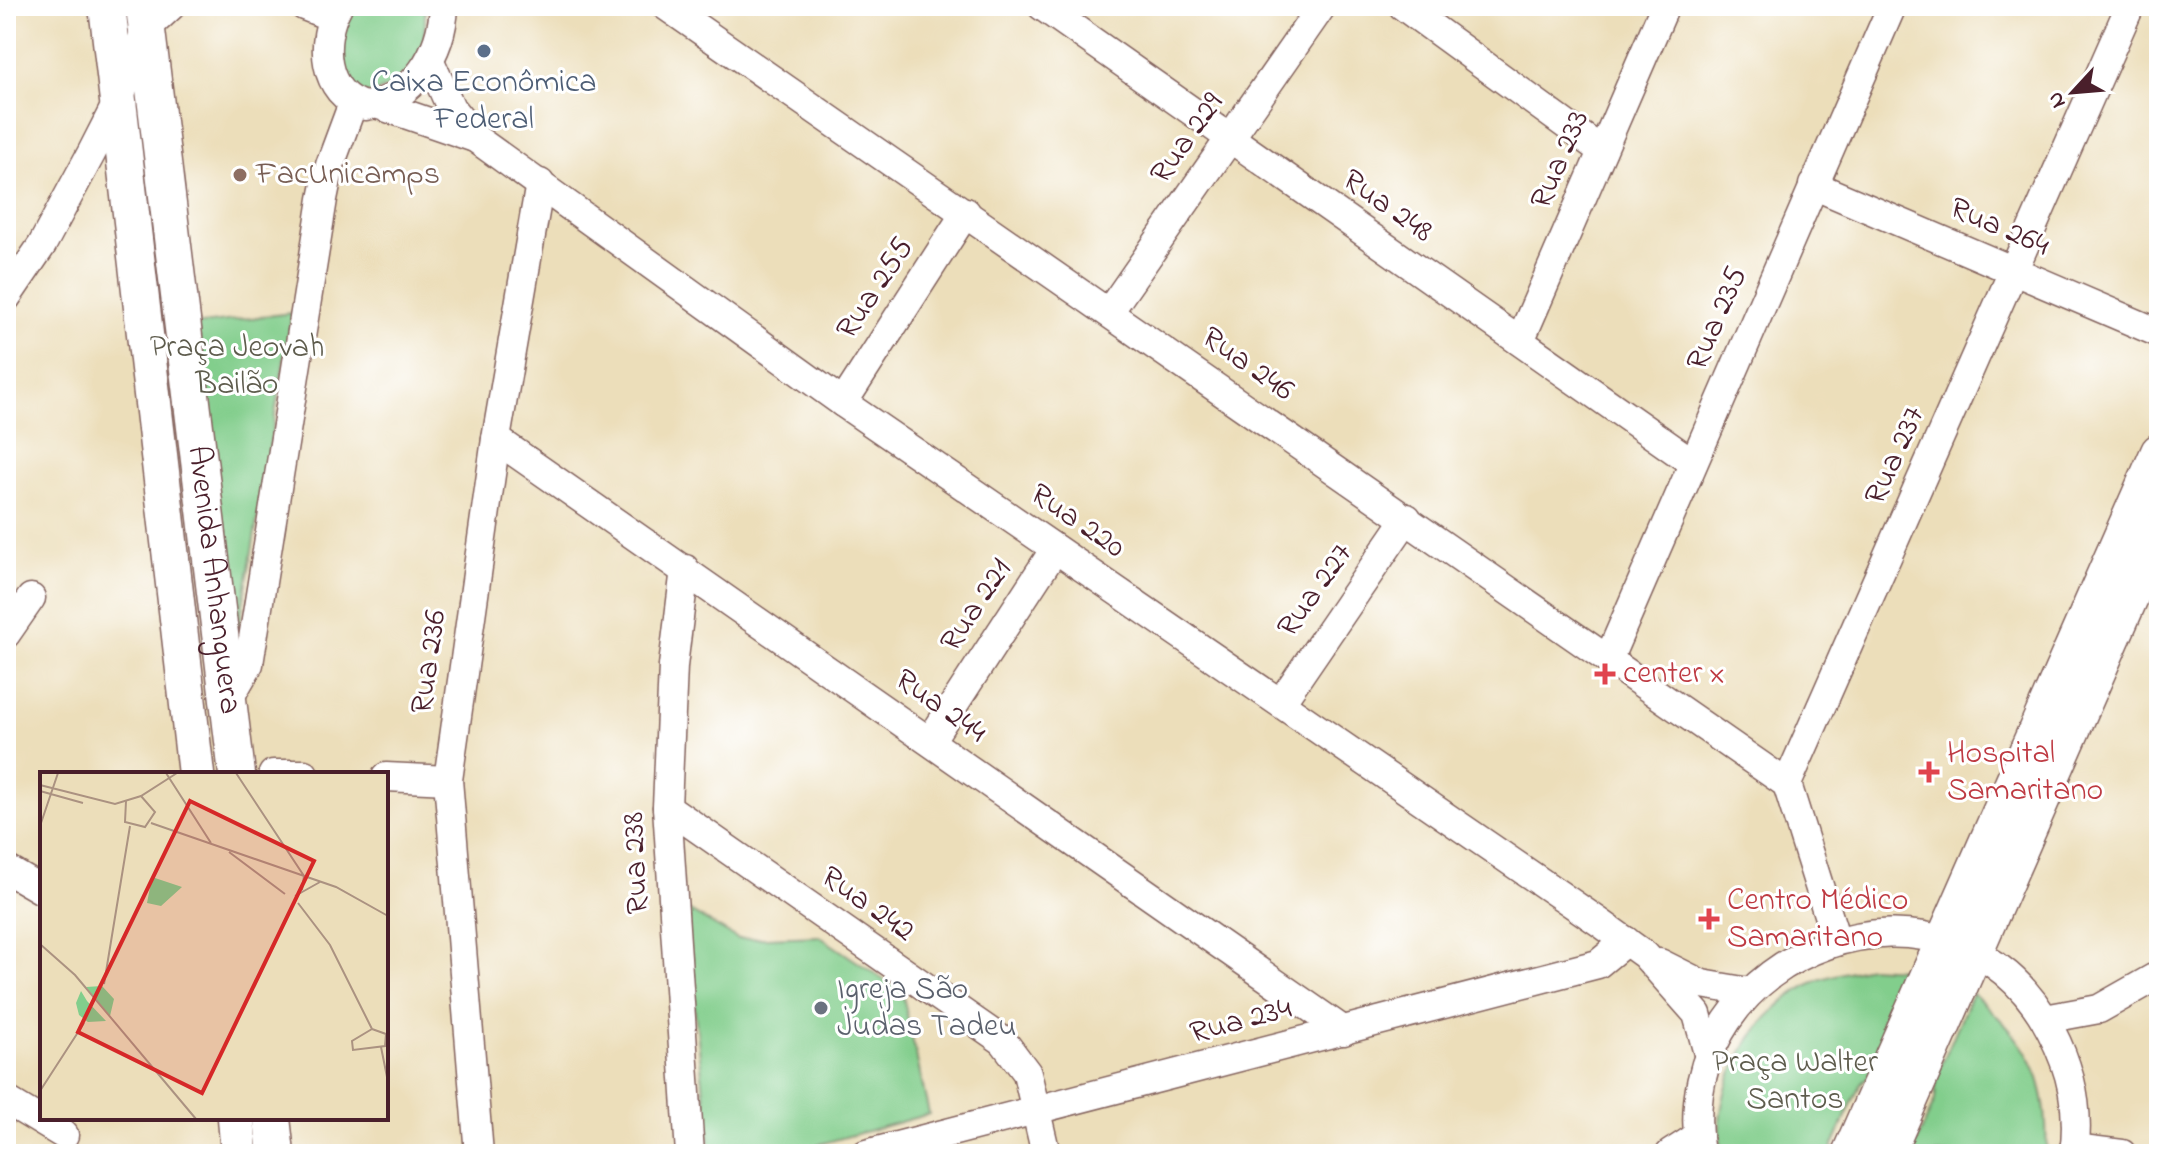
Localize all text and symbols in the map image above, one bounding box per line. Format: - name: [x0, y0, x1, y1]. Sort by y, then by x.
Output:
- marker: Caixa Econômica Federal: [475, 42, 493, 60]
- north arrow: [2033, 52, 2113, 132]
- place label: Caixa Econômica Federal: [372, 60, 596, 144]
- street label: Rua 229: [1139, 83, 1237, 195]
- text: N: [2040, 86, 2075, 113]
- street label: Rua 233: [1519, 103, 1603, 217]
- place label: FacUnicamps: [255, 152, 440, 199]
- street label: Rua 248: [1332, 158, 1442, 256]
- marker: FacUnicamps: [231, 166, 249, 184]
- street label: Rua 264: [1942, 186, 2056, 270]
- street label: Rua 255: [825, 229, 927, 349]
- street label: Rua 235: [1675, 260, 1761, 378]
- street label: Rua 246: [1191, 316, 1303, 414]
- park label: Praça Jeovah Bailão: [150, 325, 324, 409]
- street label: Rua 237: [1853, 399, 1939, 513]
- street label: Avenida Anhanguera: [174, 443, 253, 717]
- street label: Rua 220: [1020, 473, 1134, 571]
- street label: Rua 227: [1266, 534, 1366, 648]
- street label: Rua 221: [929, 550, 1025, 662]
- street label: Rua 236: [399, 607, 461, 717]
- place label: center x: [1623, 651, 1725, 698]
- street label: Rua 244: [884, 658, 996, 756]
- marker: center x: [1594, 663, 1616, 685]
- place label: Hospital Samaritano: [1947, 731, 2103, 815]
- marker: Hospital Samaritano: [1918, 761, 1940, 783]
- inset map: [40, 772, 388, 1120]
- street label: Rua 238: [611, 811, 663, 915]
- street label: Rua 242: [810, 855, 924, 955]
- place label: Centro Médico Samaritano: [1727, 878, 1908, 962]
- marker: Centro Médico Samaritano: [1698, 908, 1720, 930]
- place label: Igreja São Judas Tadeu: [837, 967, 1017, 1051]
- street label: Rua 234: [1185, 986, 1297, 1058]
- marker: Igreja São Judas Tadeu: [812, 999, 830, 1017]
- park label: Praça Walter Santos: [1712, 1040, 1878, 1124]

